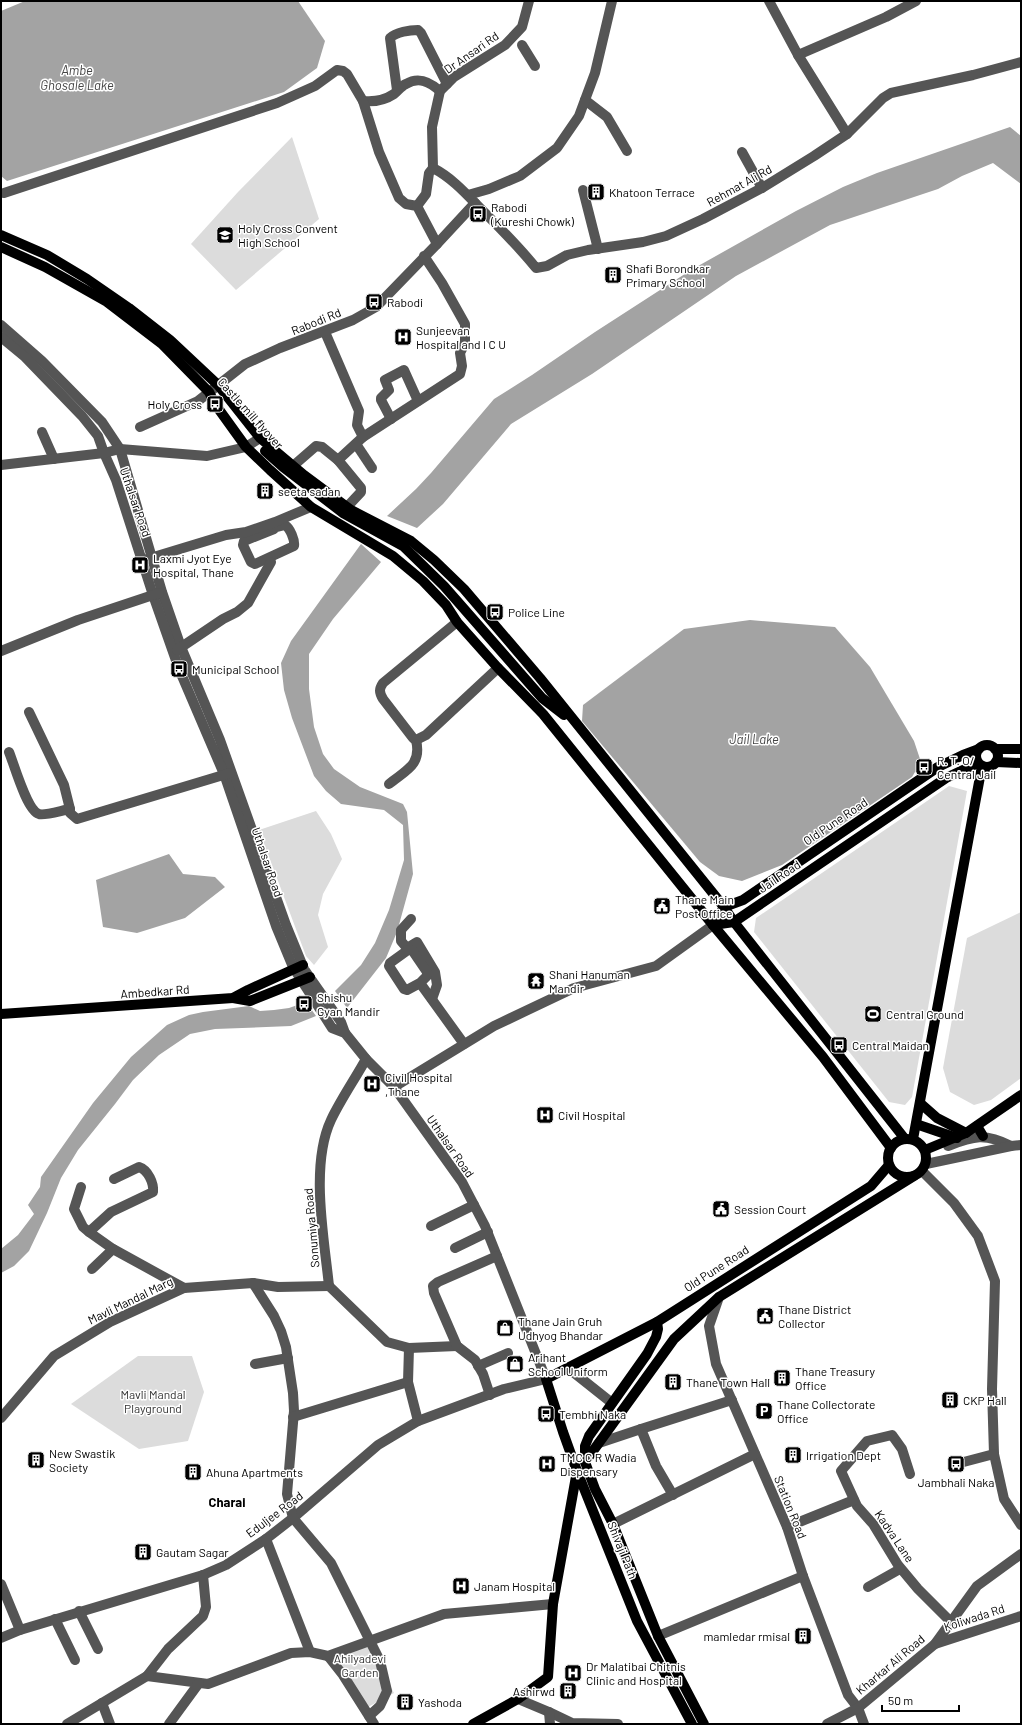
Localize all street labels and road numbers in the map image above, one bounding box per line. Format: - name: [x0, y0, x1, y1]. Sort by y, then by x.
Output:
- street label: Dr Ansari Rd: [441, 28, 501, 76]
- street label: Rehmat Ali Rd: [704, 161, 774, 209]
- street label: Rabodi Rd: [289, 305, 343, 337]
- street label: Castle mill flyover: [215, 375, 287, 452]
- street label: Uthalsar Road: [118, 465, 154, 539]
- street label: Old Pune Road: [800, 794, 870, 848]
- street label: Uthalsar Road: [250, 825, 286, 899]
- street label: Jail Road: [755, 857, 803, 895]
- street label: Ambedkar Rd: [120, 982, 190, 1000]
- street label: Uthalsar Road: [424, 1112, 478, 1180]
- street label: Sonumiya Road: [301, 1188, 321, 1268]
- street label: Old Pune Road: [681, 1242, 751, 1294]
- street label: Mavli Mandal Marg: [85, 1273, 175, 1327]
- street label: Station Road: [772, 1473, 810, 1541]
- street label: Eduljee Road: [243, 1488, 305, 1540]
- street label: Kadva Lane: [872, 1507, 918, 1565]
- street label: Shivaji Path: [605, 1519, 641, 1581]
- street label: Koliwada Rd: [942, 1601, 1006, 1633]
- street label: Kharkar Ali Road: [853, 1631, 927, 1697]

